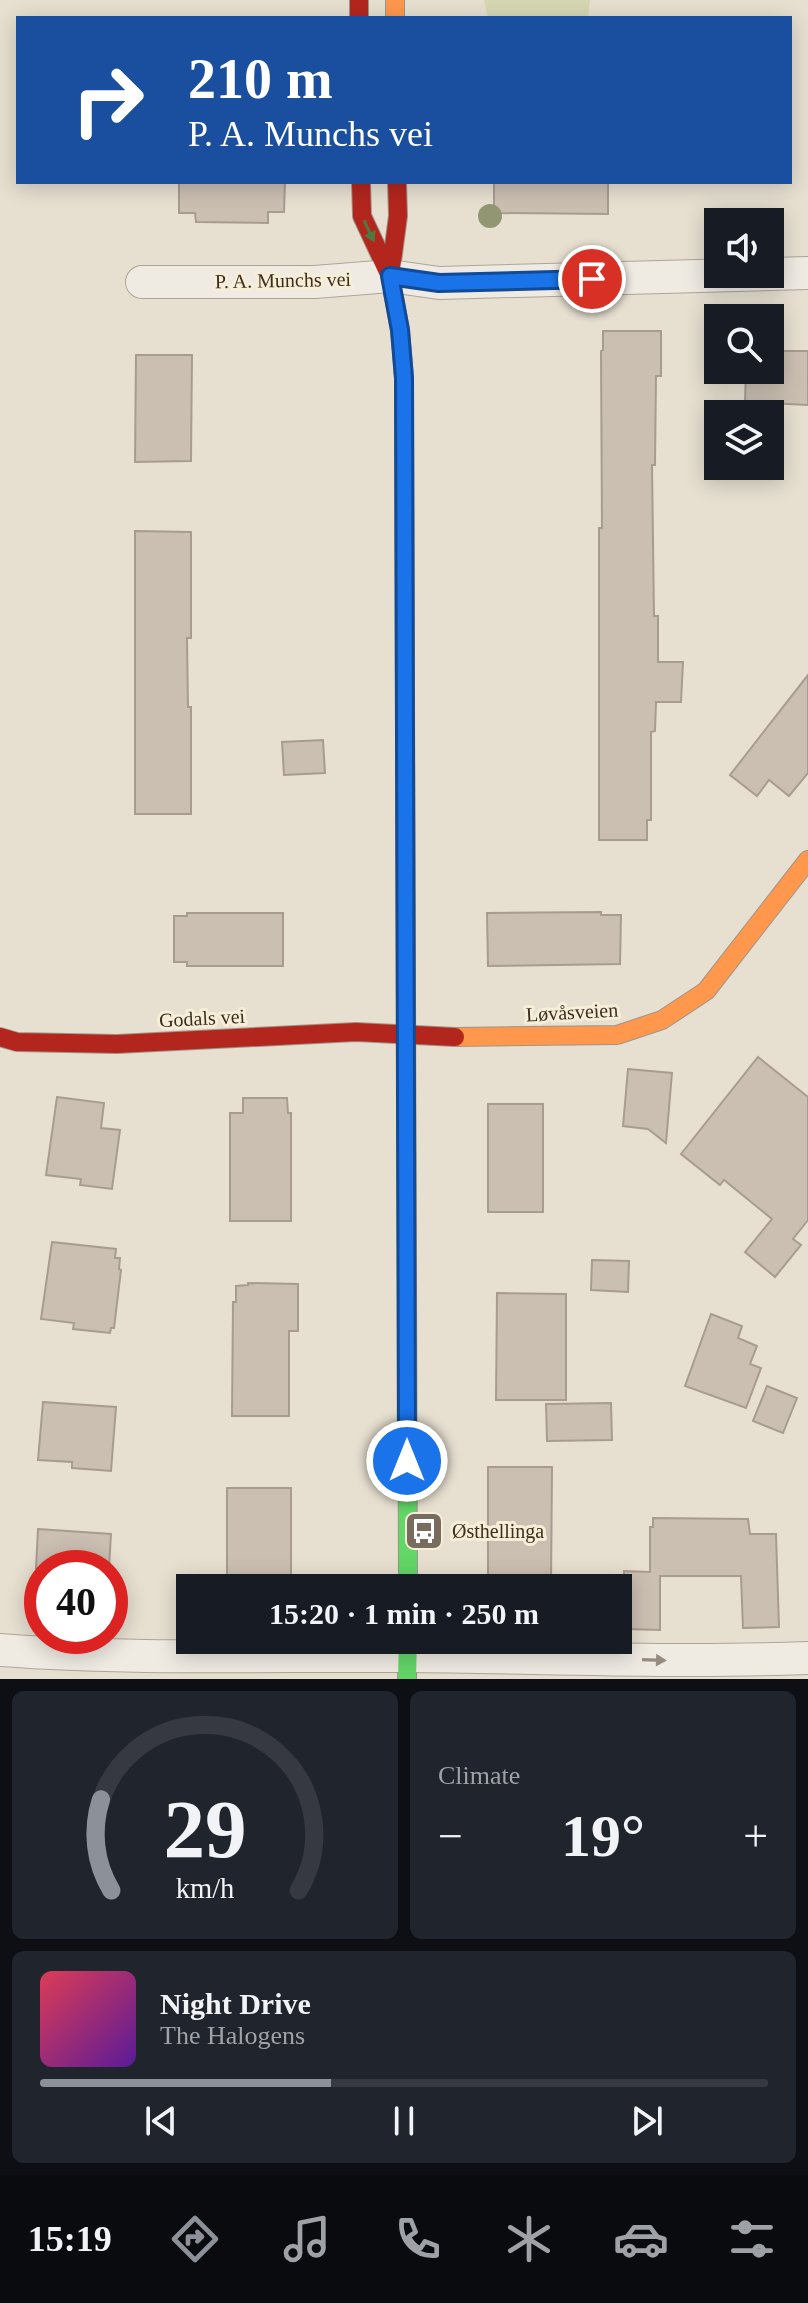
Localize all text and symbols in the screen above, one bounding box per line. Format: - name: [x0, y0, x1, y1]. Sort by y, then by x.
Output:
- icon: right: [56, 48, 160, 152]
- text: 210 m: [188, 48, 333, 110]
- text: P. A. Munchs vei: [188, 114, 433, 154]
- map controls: [704, 208, 784, 480]
- button: sound: [704, 208, 784, 288]
- one-way arrow: [362, 219, 376, 242]
- pin: [558, 245, 626, 313]
- icon: arrive: [570, 257, 614, 301]
- street label: P. A. Munchs vei: [215, 268, 352, 292]
- button: search: [704, 304, 784, 384]
- button: layers: [704, 400, 784, 480]
- street label: Løvåsveien: [525, 999, 619, 1025]
- street label: Godals vei: [158, 1005, 246, 1031]
- position arrow: [365, 1419, 449, 1503]
- bus stop icon: Østhellinga: [403, 1510, 445, 1552]
- place label: Østhellinga: [452, 1520, 544, 1543]
- speed limit sign: 40: [24, 1550, 128, 1654]
- text: 15:20 · 1 min · 250 m: [269, 1597, 539, 1630]
- one-way arrow: [642, 1653, 667, 1666]
- text: Climate: [438, 1761, 520, 1790]
- text: 29: [163, 1783, 247, 1875]
- text: 19°: [561, 1803, 645, 1869]
- text: −: [438, 1812, 463, 1861]
- text: +: [743, 1812, 768, 1861]
- text: km/h: [176, 1873, 234, 1904]
- text: Night Drive: [160, 1987, 311, 2020]
- text: The Halogens: [160, 2021, 305, 2050]
- icon: previous: [139, 2099, 183, 2143]
- icon: pause: [382, 2099, 426, 2143]
- icon: next: [625, 2099, 669, 2143]
- icon: directions: [167, 2211, 223, 2267]
- icon: music: [279, 2211, 335, 2267]
- icon: phone: [390, 2211, 446, 2267]
- icon: climate: [501, 2211, 557, 2267]
- icon: car: [613, 2211, 669, 2267]
- icon: filters: [724, 2211, 780, 2267]
- text: 15:19: [28, 2219, 112, 2259]

